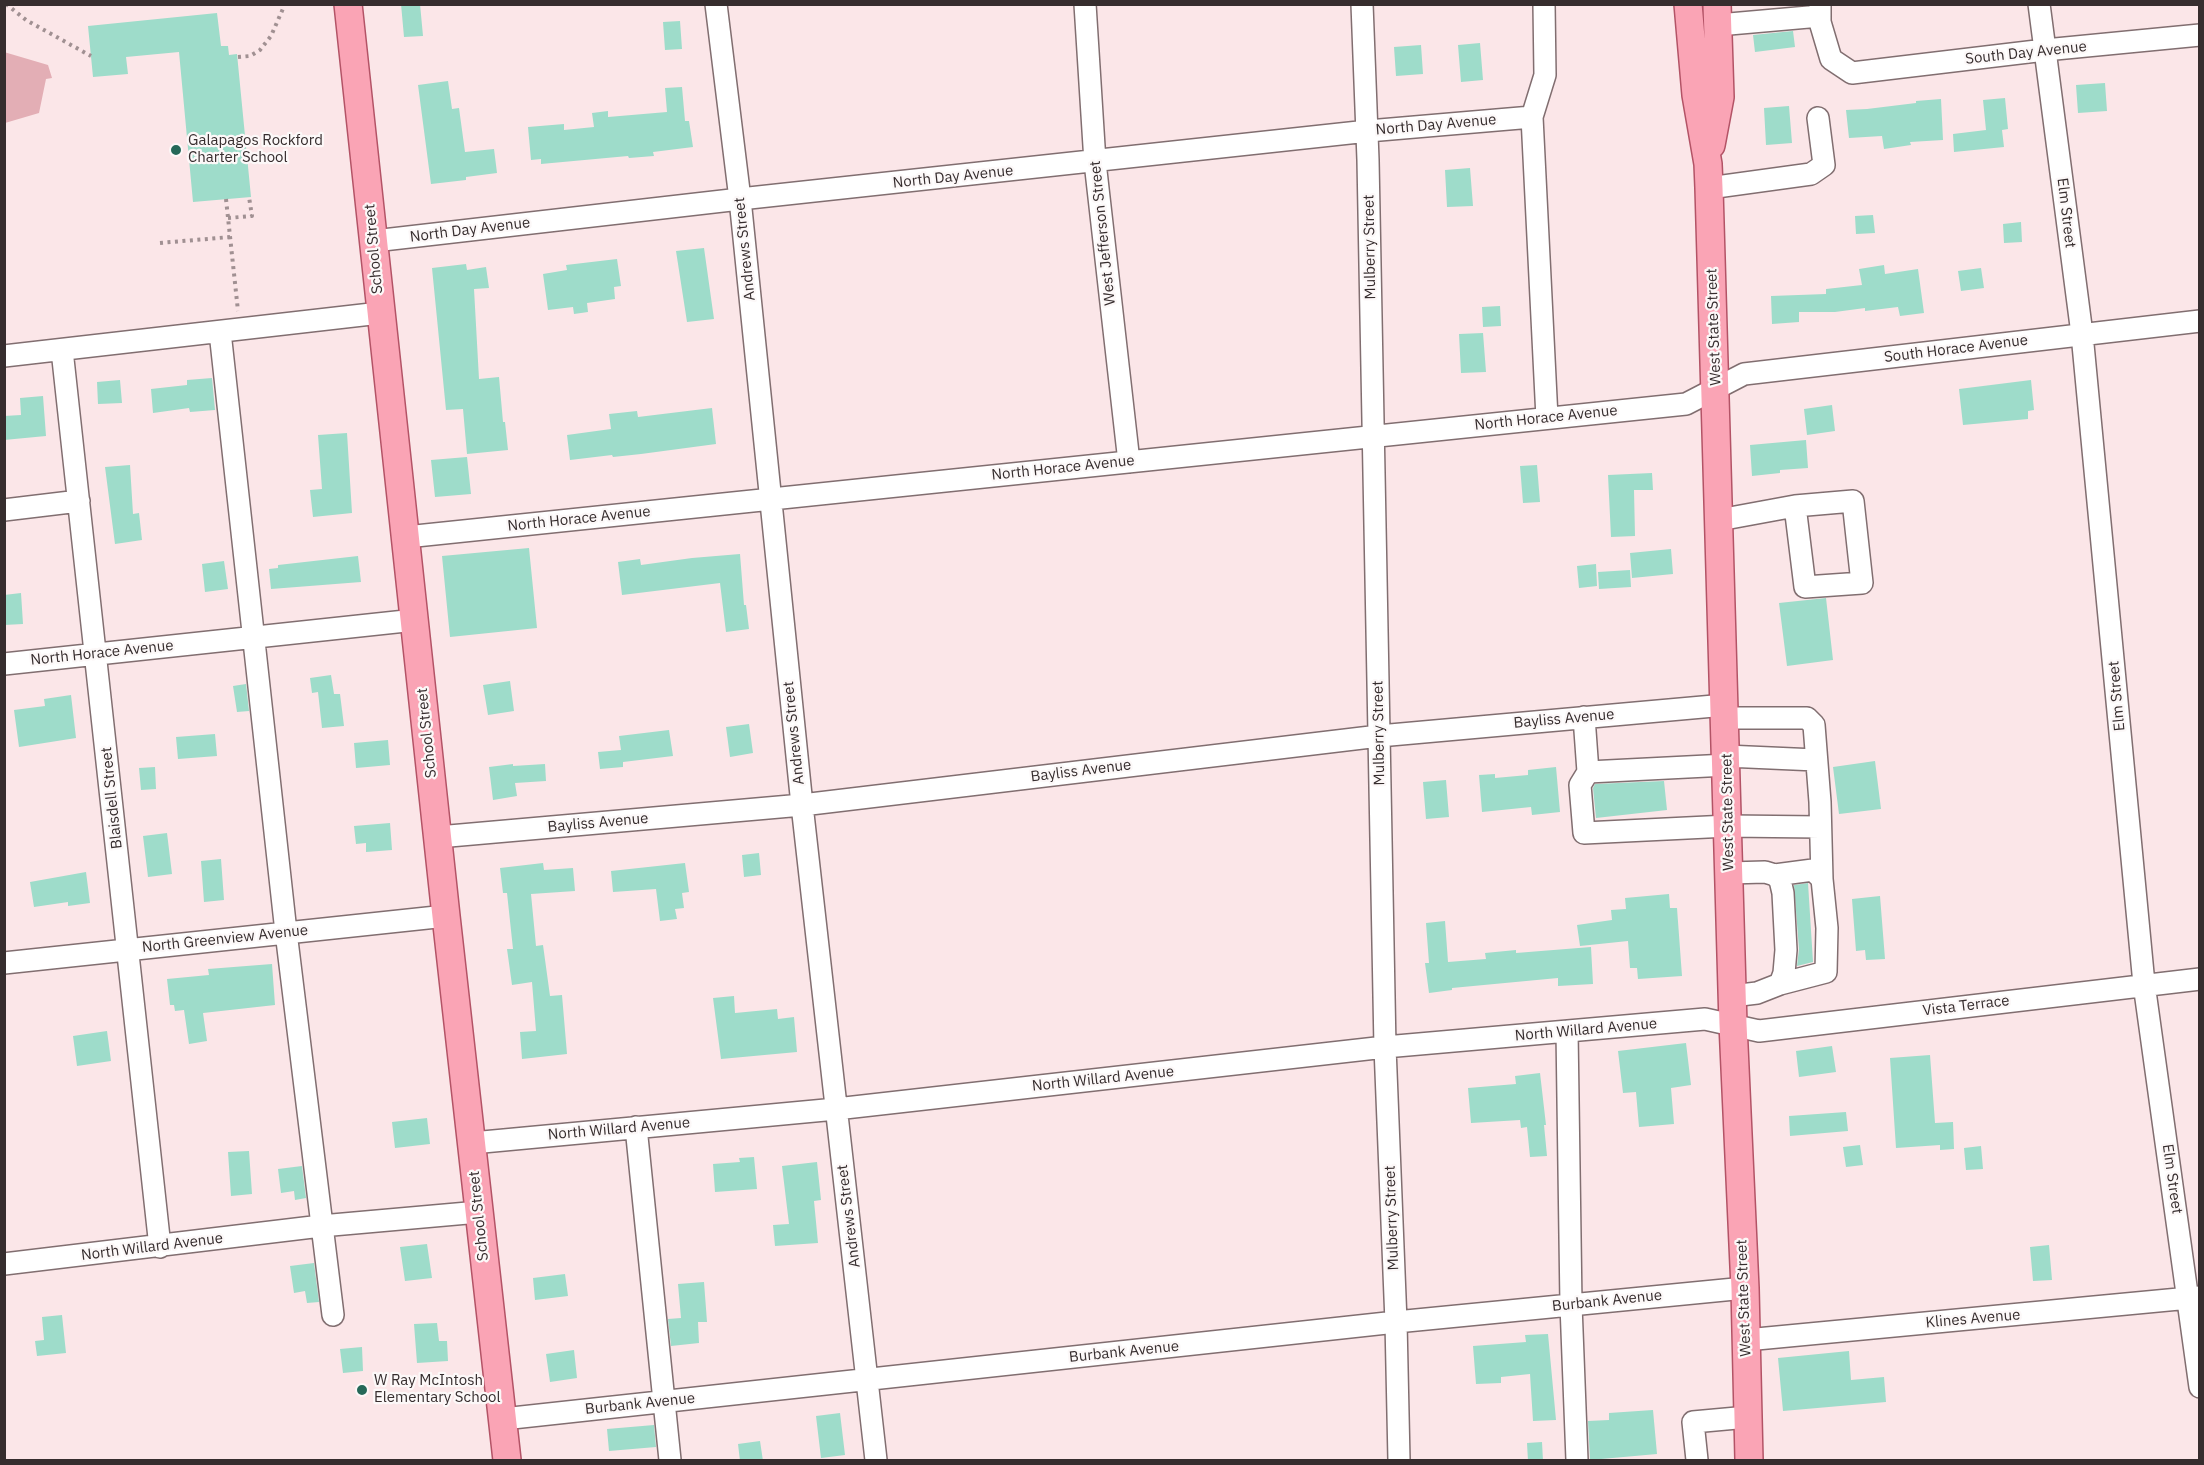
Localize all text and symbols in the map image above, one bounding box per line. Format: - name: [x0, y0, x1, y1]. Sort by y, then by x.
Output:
- street label: South Day Avenue: [1964, 38, 2088, 68]
- street label: North Day Avenue: [1375, 111, 1497, 139]
- place label: Galapagos Rockford Charter School: [188, 132, 323, 167]
- marker: Galapagos Rockford Charter School: [169, 143, 183, 157]
- street label: West Jefferson Street: [1086, 160, 1120, 306]
- street label: North Day Avenue: [892, 162, 1014, 192]
- street label: Elm Street: [2053, 177, 2079, 249]
- street label: Mulberry Street: [1360, 194, 1380, 300]
- street label: Andrews Street: [731, 196, 759, 302]
- street label: School Street: [361, 203, 387, 295]
- street label: North Day Avenue: [409, 214, 531, 246]
- street label: West State Street: [1703, 268, 1725, 386]
- street label: South Horace Avenue: [1883, 331, 2029, 367]
- street label: North Horace Avenue: [1474, 402, 1618, 434]
- street label: North Horace Avenue: [991, 452, 1135, 484]
- street label: North Horace Avenue: [507, 503, 651, 535]
- street label: North Horace Avenue: [30, 637, 174, 669]
- street label: Elm Street: [2105, 660, 2129, 732]
- street label: Andrews Street: [780, 680, 808, 786]
- street label: Mulberry Street: [1369, 680, 1389, 786]
- street label: School Street: [413, 687, 441, 779]
- street label: Bayliss Avenue: [1513, 706, 1615, 732]
- street label: Blaisdell Street: [98, 746, 126, 850]
- street label: West State Street: [1718, 753, 1738, 871]
- street label: Bayliss Avenue: [1030, 756, 1132, 786]
- street label: Bayliss Avenue: [547, 810, 649, 836]
- street label: North Greenview Avenue: [141, 921, 309, 957]
- street label: Vista Terrace: [1922, 992, 2010, 1020]
- street label: North Willard Avenue: [1514, 1015, 1658, 1045]
- street label: North Willard Avenue: [1031, 1063, 1175, 1095]
- street label: North Willard Avenue: [547, 1114, 691, 1144]
- street label: Elm Street: [2158, 1143, 2186, 1215]
- street label: Andrews Street: [834, 1163, 864, 1269]
- street label: Mulberry Street: [1381, 1165, 1403, 1271]
- street label: School Street: [465, 1170, 493, 1262]
- street label: North Willard Avenue: [80, 1229, 224, 1265]
- street label: West State Street: [1733, 1239, 1755, 1357]
- street label: Burbank Avenue: [1551, 1286, 1663, 1316]
- street label: Klines Avenue: [1925, 1306, 2021, 1332]
- street label: Burbank Avenue: [1068, 1337, 1180, 1367]
- place label: W Ray McIntosh Elementary School: [374, 1372, 501, 1407]
- marker: W Ray McIntosh Elementary School: [355, 1383, 369, 1397]
- street label: Burbank Avenue: [584, 1389, 696, 1419]

